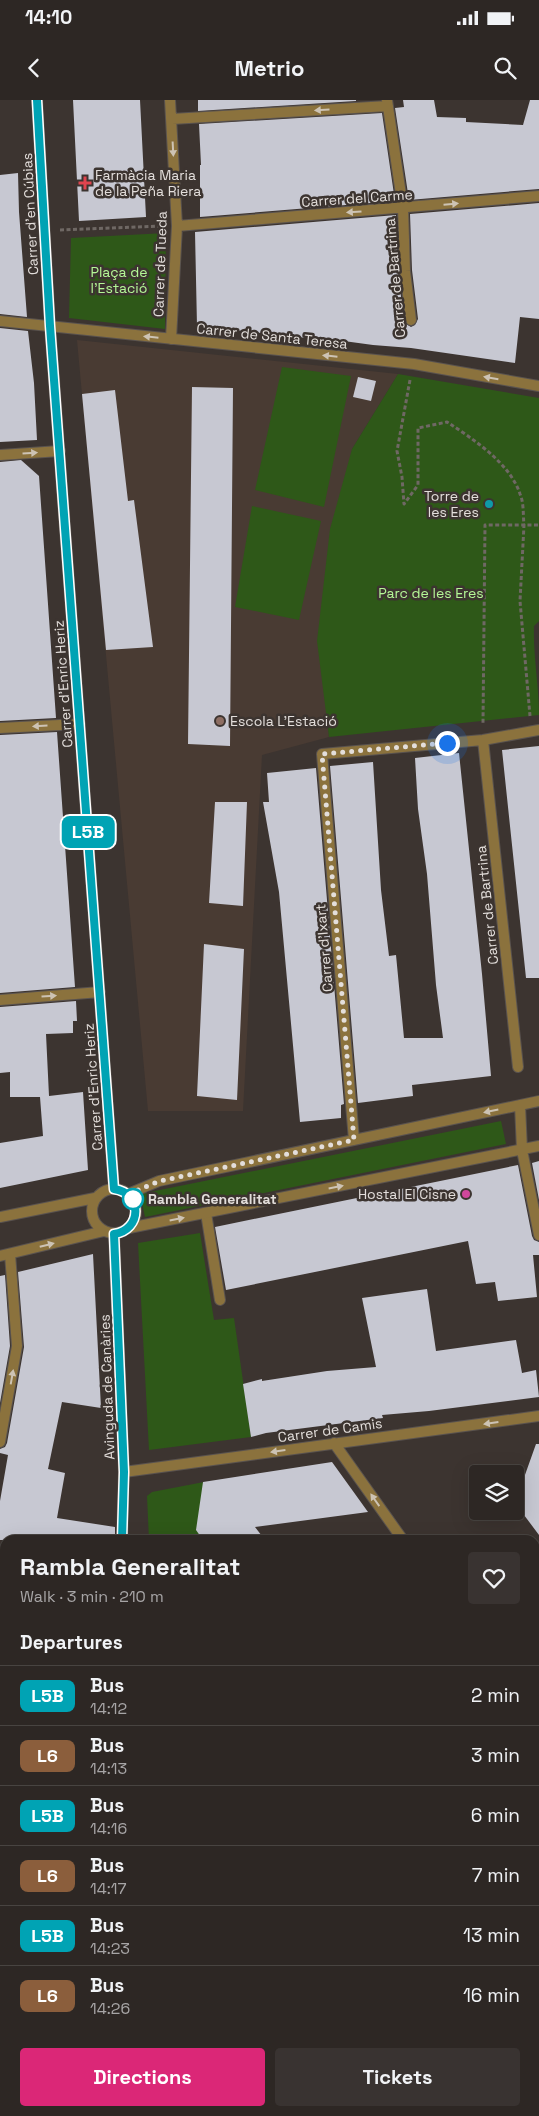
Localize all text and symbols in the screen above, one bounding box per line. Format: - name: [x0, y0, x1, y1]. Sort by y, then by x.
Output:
- text: 14:10: [25, 5, 72, 30]
- icon: back: [20, 54, 48, 82]
- text: Metrio: [235, 54, 304, 82]
- icon: search: [491, 54, 519, 82]
- one-way arrow: [314, 106, 330, 114]
- one-way arrow: [170, 141, 178, 157]
- street label: Carrer d'en Cúbias: [18, 152, 42, 276]
- place label: Farmàcia Maria de la Peña Riera: [95, 166, 201, 200]
- marker: Farmàcia Maria de la Peña Riera: [79, 177, 91, 189]
- street label: Carrer del Carme: [301, 185, 413, 211]
- one-way arrow: [444, 200, 460, 208]
- one-way arrow: [346, 208, 362, 216]
- street label: Carrer de Tueda: [149, 211, 171, 317]
- street label: Carrer de Bartrina: [381, 218, 409, 338]
- park label: Plaça de l'Estació: [90, 263, 148, 297]
- street label: Carrer de Santa Teresa: [196, 319, 348, 353]
- one-way arrow: [143, 333, 159, 341]
- one-way arrow: [322, 351, 338, 359]
- one-way arrow: [483, 374, 499, 382]
- one-way arrow: [22, 449, 38, 457]
- place label: Torre de les Eres: [424, 487, 479, 521]
- marker: Torre de les Eres: [483, 498, 495, 510]
- park label: Parc de les Eres: [378, 584, 484, 602]
- street label: Carrer d'Enric Heriz: [50, 620, 76, 748]
- place label: Escola L'Estació: [230, 712, 337, 730]
- marker: Escola L'Estació: [214, 715, 226, 727]
- one-way arrow: [32, 723, 48, 731]
- your location: [435, 731, 460, 756]
- line badge: L5B: [59, 816, 117, 848]
- text: L5B: [72, 820, 104, 843]
- street label: Carrer de Bartrina: [472, 844, 502, 966]
- street label: Carrer d'Ixart: [311, 903, 337, 993]
- one-way arrow: [41, 992, 57, 1000]
- street label: Carrer d'Enric Heriz: [80, 1023, 106, 1151]
- one-way arrow: [483, 1108, 499, 1116]
- one-way arrow: [329, 1183, 344, 1191]
- place label: Hostal El Cisne: [358, 1185, 456, 1203]
- marker: Rambla Generalitat: [122, 1188, 144, 1210]
- marker: Hostal El Cisne: [460, 1188, 472, 1200]
- place label: Rambla Generalitat: [148, 1190, 277, 1208]
- one-way arrow: [169, 1214, 185, 1222]
- one-way arrow: [40, 1241, 55, 1249]
- street label: Avinguda de Canàries: [95, 1314, 119, 1460]
- one-way arrow: [8, 1368, 16, 1384]
- street label: Carrer de Camis: [277, 1414, 383, 1446]
- one-way arrow: [482, 1419, 498, 1427]
- one-way arrow: [269, 1447, 285, 1455]
- map controls: [469, 1465, 524, 1520]
- button: layers: [469, 1465, 524, 1520]
- one-way arrow: [370, 1493, 380, 1507]
- text: Rambla Generalitat: [20, 1551, 240, 1582]
- button: heart: [468, 1552, 520, 1604]
- text: Walk · 3 min · 210 m: [20, 1586, 164, 1607]
- text: Departures: [20, 1630, 123, 1655]
- text: Bus: [90, 1673, 124, 1698]
- text: 2 min: [471, 1683, 520, 1708]
- text: L5B: [31, 1684, 64, 1707]
- text: 14:12: [90, 1698, 127, 1719]
- text: Bus: [90, 1733, 124, 1758]
- text: 3 min: [471, 1743, 520, 1768]
- text: L6: [37, 1744, 58, 1767]
- text: 14:13: [90, 1758, 127, 1779]
- text: Bus: [90, 1793, 124, 1818]
- text: 6 min: [471, 1803, 520, 1828]
- text: L5B: [31, 1804, 64, 1827]
- text: 14:16: [90, 1818, 127, 1839]
- text: Bus: [90, 1853, 124, 1878]
- text: 7 min: [472, 1863, 520, 1888]
- text: L6: [37, 1864, 58, 1887]
- text: 14:17: [90, 1878, 126, 1899]
- text: Bus: [90, 1913, 124, 1938]
- text: 13 min: [463, 1923, 520, 1948]
- text: L5B: [31, 1924, 64, 1947]
- text: 14:23: [90, 1938, 130, 1959]
- text: Bus: [90, 1973, 124, 1998]
- text: 16 min: [463, 1983, 520, 2008]
- text: L6: [37, 1984, 58, 2007]
- text: 14:26: [90, 1998, 130, 2019]
- button: Directions: [20, 2048, 265, 2106]
- button: Tickets: [275, 2048, 520, 2106]

